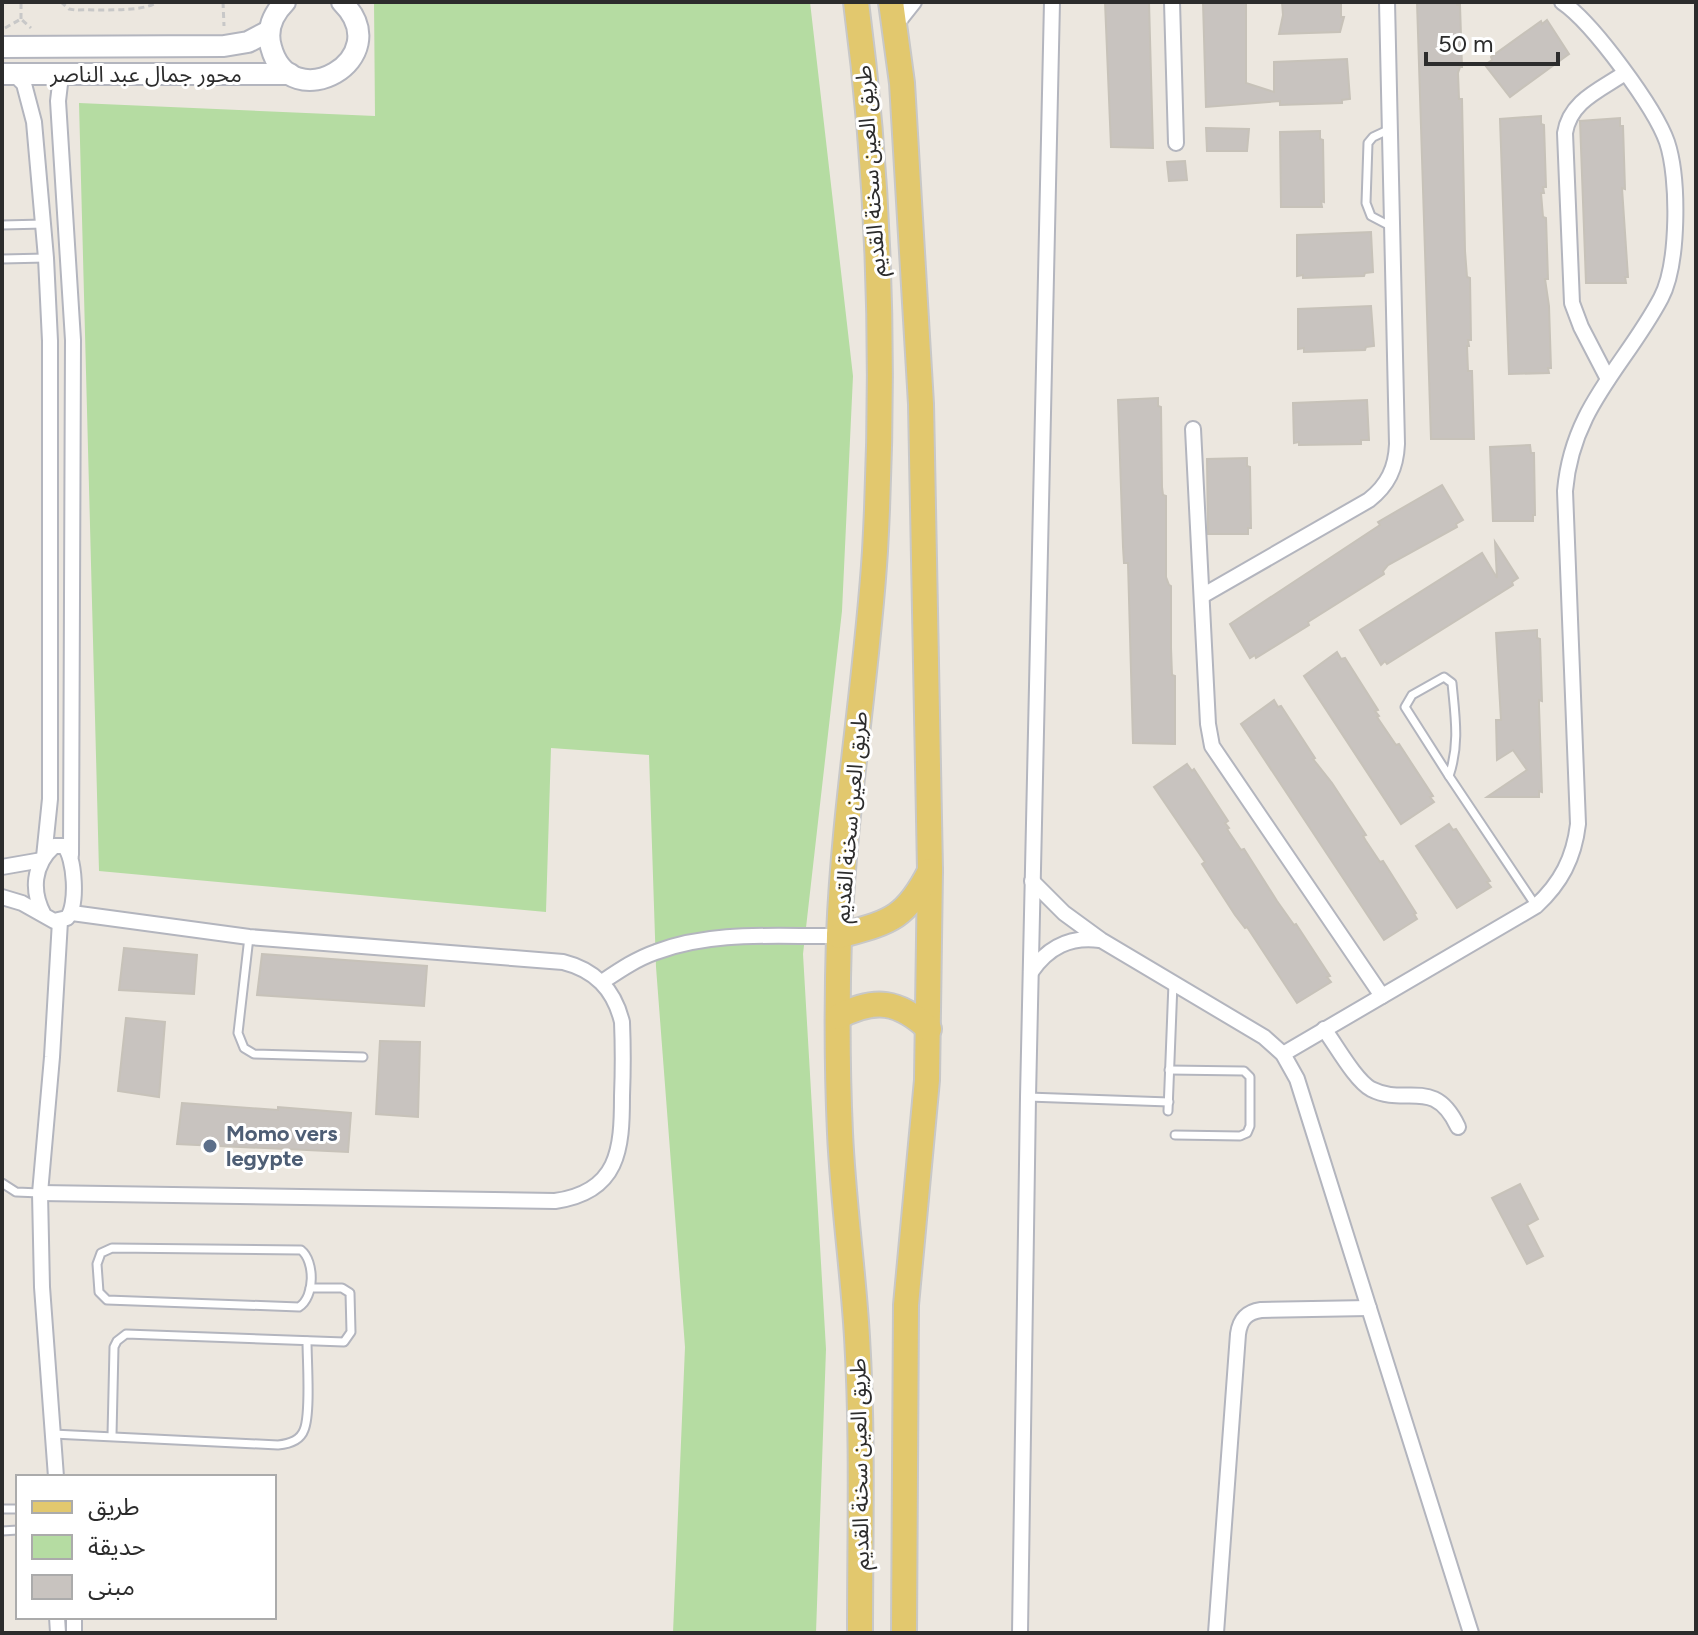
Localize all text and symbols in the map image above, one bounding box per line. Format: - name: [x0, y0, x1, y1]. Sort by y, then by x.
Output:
- scale bar: [1426, 16, 1558, 66]
- text: 50 m: [1438, 29, 1494, 58]
- street label: محور جمال عبد الناصر: [49, 61, 242, 88]
- street label: طريق العين سخنة القديم: [850, 64, 894, 278]
- street label: طريق العين سخنة القديم: [828, 710, 876, 924]
- place label: Momo vers legypte: [226, 1120, 338, 1172]
- marker: Momo vers legypte: [201, 1137, 219, 1155]
- street label: طريق العين سخنة القديم: [844, 1358, 878, 1570]
- legend: [16, 1475, 276, 1619]
- text: طريق: [88, 1492, 140, 1522]
- text: حديقة: [88, 1532, 146, 1561]
- text: مبنى: [88, 1572, 135, 1601]

